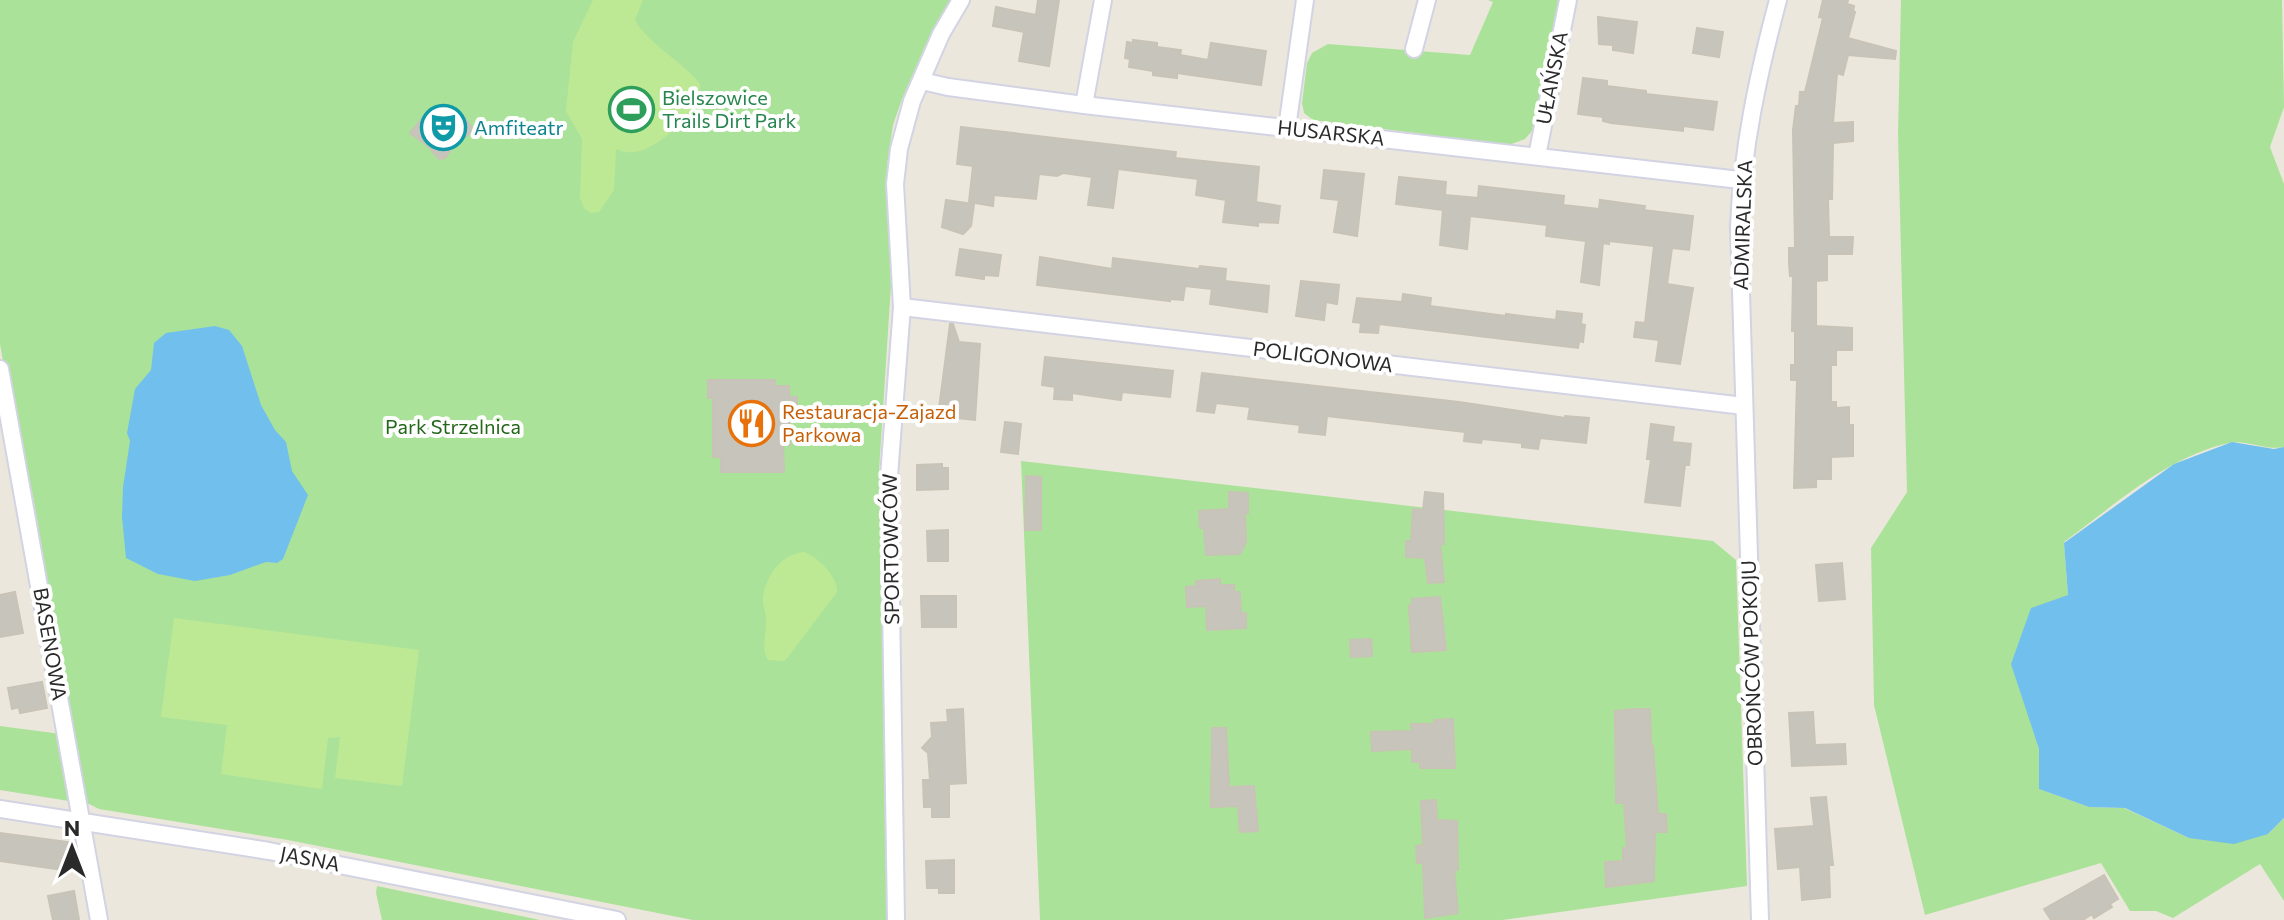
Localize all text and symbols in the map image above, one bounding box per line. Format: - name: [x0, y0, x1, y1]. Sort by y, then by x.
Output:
- street label: UŁAŃSKA: [1530, 29, 1572, 126]
- sports icon: Bielszowice Trails Dirt Park: [607, 85, 655, 133]
- place label: Bielszowice Trails Dirt Park: [662, 85, 796, 132]
- theatre icon: Amfiteatr: [419, 104, 467, 152]
- street label: HUSARSKA: [1276, 114, 1386, 150]
- place label: Amfiteatr: [474, 115, 564, 139]
- street label: ADMIRALSKA: [1728, 159, 1756, 291]
- street label: POLIGONOWA: [1252, 336, 1395, 377]
- restaurant icon: Restauracja-Zajazd Parkowa: [727, 399, 775, 447]
- place label: Restauracja-Zajazd Parkowa: [782, 399, 956, 446]
- park label: Park Strzelnica: [385, 414, 521, 438]
- street label: SPORTOWCÓW: [877, 473, 903, 625]
- street label: OBROŃCÓW POKOJU: [1735, 560, 1767, 766]
- street label: BASENOWA: [29, 586, 73, 702]
- north arrow: [32, 808, 112, 888]
- text: N: [64, 814, 80, 841]
- street label: JASNA: [278, 840, 342, 876]

